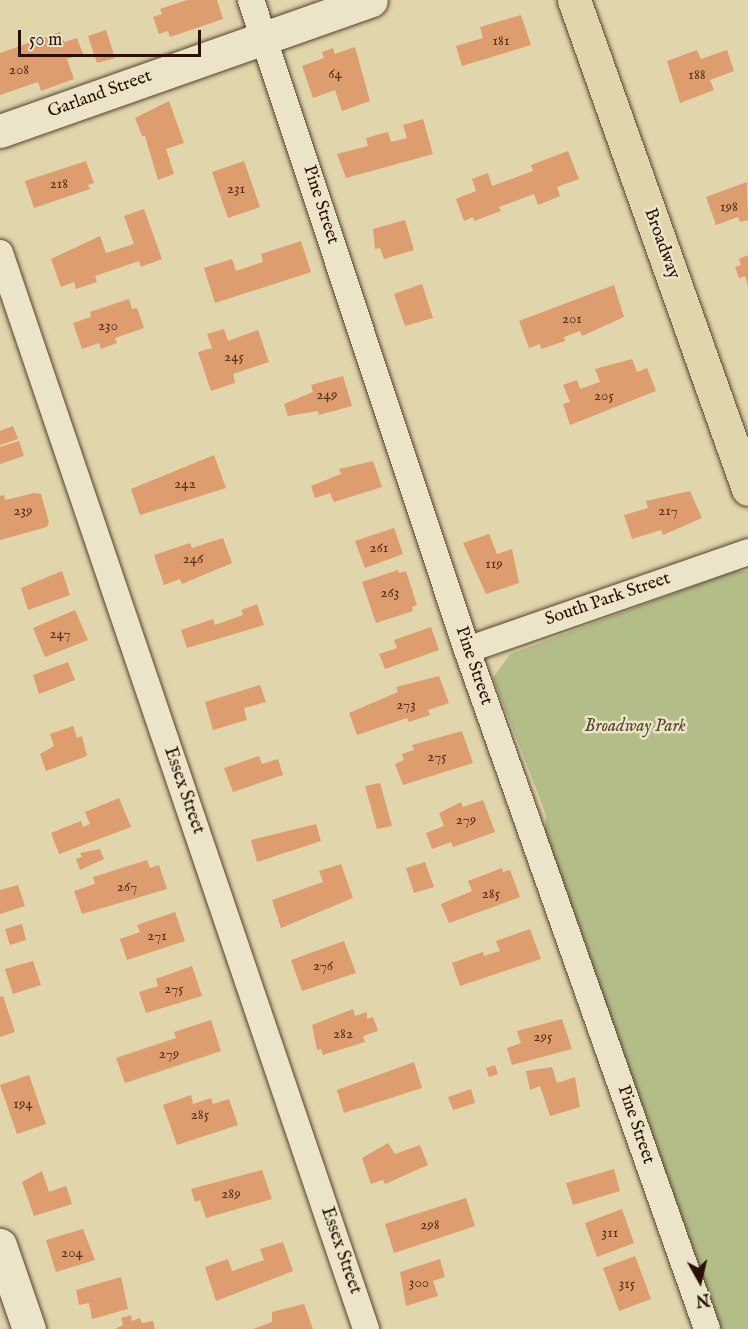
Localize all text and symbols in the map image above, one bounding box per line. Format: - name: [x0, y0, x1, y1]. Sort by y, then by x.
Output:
- scale bar: [21, 18, 204, 56]
- text: 50 m: [29, 29, 62, 52]
- house number: 181: [492, 32, 510, 50]
- house number: 208: [9, 61, 29, 79]
- house number: 64: [328, 65, 342, 83]
- street label: Garland Street: [45, 66, 155, 124]
- house number: 188: [688, 66, 706, 84]
- street label: Pine Street: [297, 163, 343, 247]
- house number: 218: [50, 175, 68, 193]
- house number: 231: [227, 180, 245, 198]
- house number: 198: [720, 198, 738, 216]
- street label: Broadway: [638, 206, 684, 282]
- house number: 201: [562, 310, 582, 328]
- house number: 230: [98, 317, 118, 335]
- house number: 245: [224, 348, 244, 366]
- house number: 249: [317, 386, 337, 404]
- house number: 205: [594, 387, 614, 405]
- house number: 242: [174, 475, 196, 493]
- house number: 239: [13, 502, 33, 520]
- house number: 217: [658, 502, 678, 520]
- house number: 261: [370, 539, 388, 557]
- house number: 246: [183, 550, 203, 568]
- house number: 119: [485, 555, 503, 573]
- street label: South Park Street: [543, 569, 673, 631]
- house number: 263: [381, 584, 399, 602]
- street label: Pine Street: [449, 624, 497, 708]
- house number: 247: [50, 625, 70, 643]
- house number: 273: [396, 696, 416, 714]
- park label: Broadway Park: [584, 716, 686, 738]
- street label: Essex Street: [158, 745, 208, 837]
- house number: 275: [427, 748, 447, 766]
- house number: 279: [456, 811, 476, 829]
- house number: 267: [117, 878, 137, 896]
- house number: 285: [482, 885, 500, 903]
- house number: 271: [147, 927, 167, 945]
- house number: 276: [313, 957, 333, 975]
- house number: 275: [164, 980, 184, 998]
- house number: 282: [333, 1025, 353, 1043]
- house number: 295: [533, 1028, 553, 1046]
- house number: 279: [159, 1045, 179, 1063]
- street label: Pine Street: [611, 1083, 659, 1167]
- house number: 194: [13, 1095, 33, 1113]
- house number: 285: [191, 1106, 209, 1124]
- house number: 289: [221, 1185, 241, 1203]
- street label: Essex Street: [315, 1205, 365, 1297]
- house number: 298: [420, 1216, 440, 1234]
- house number: 311: [602, 1224, 618, 1242]
- house number: 204: [61, 1244, 83, 1262]
- north arrow: [670, 1251, 730, 1311]
- house number: 300: [409, 1274, 429, 1292]
- house number: 315: [619, 1275, 635, 1293]
- text: N: [694, 1288, 711, 1310]

